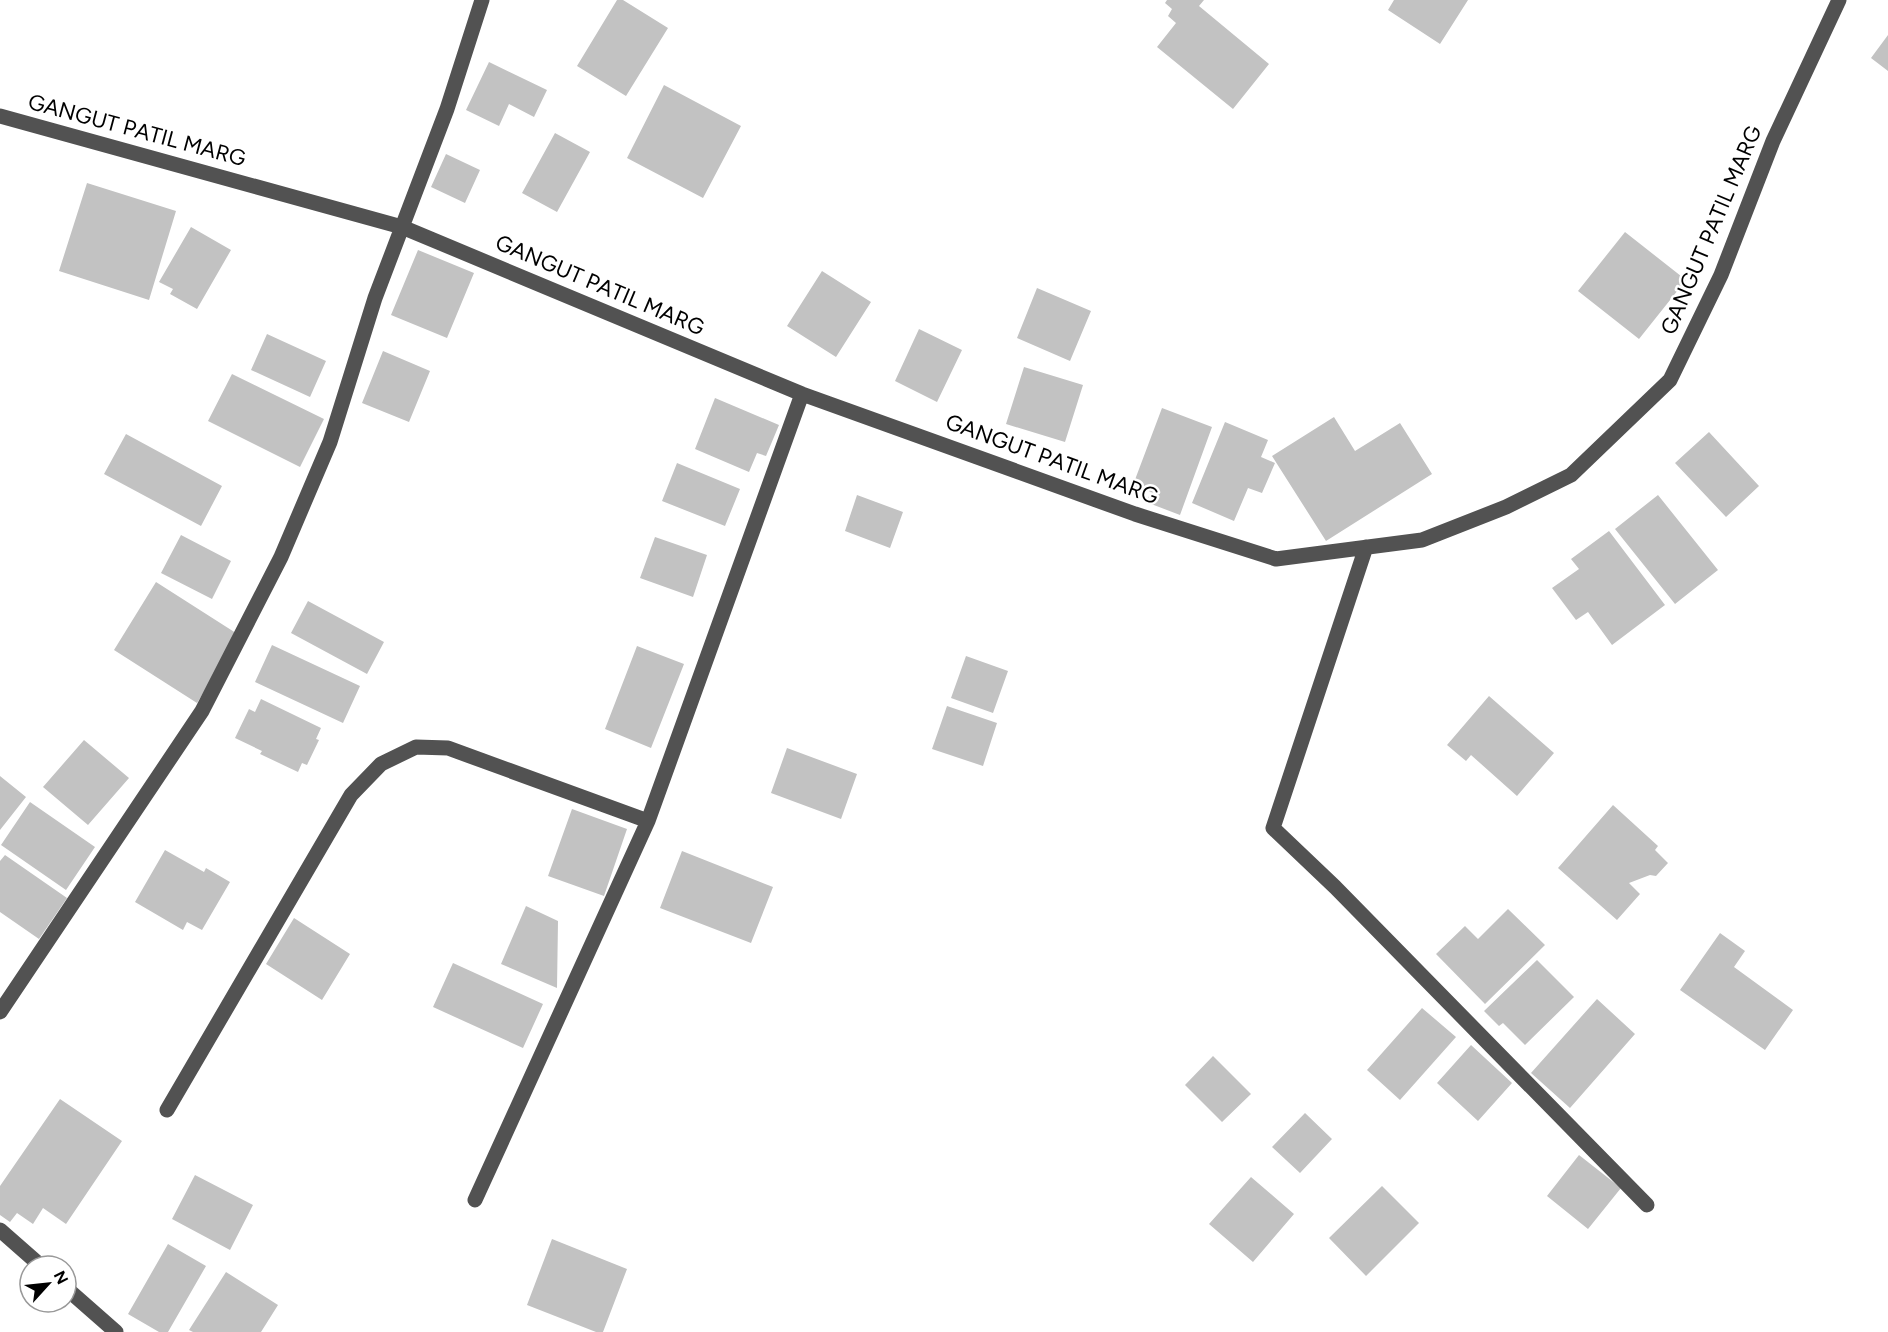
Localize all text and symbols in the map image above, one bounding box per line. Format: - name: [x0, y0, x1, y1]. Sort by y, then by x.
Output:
- street label: GANGUT PATIL MARG: [25, 88, 249, 172]
- street label: GANGUT PATIL MARG: [1655, 121, 1767, 339]
- street label: GANGUT PATIL MARG: [491, 229, 709, 341]
- street label: GANGUT PATIL MARG: [942, 408, 1162, 510]
- north arrow: [18, 1254, 78, 1314]
- text: N: [50, 1268, 72, 1287]

